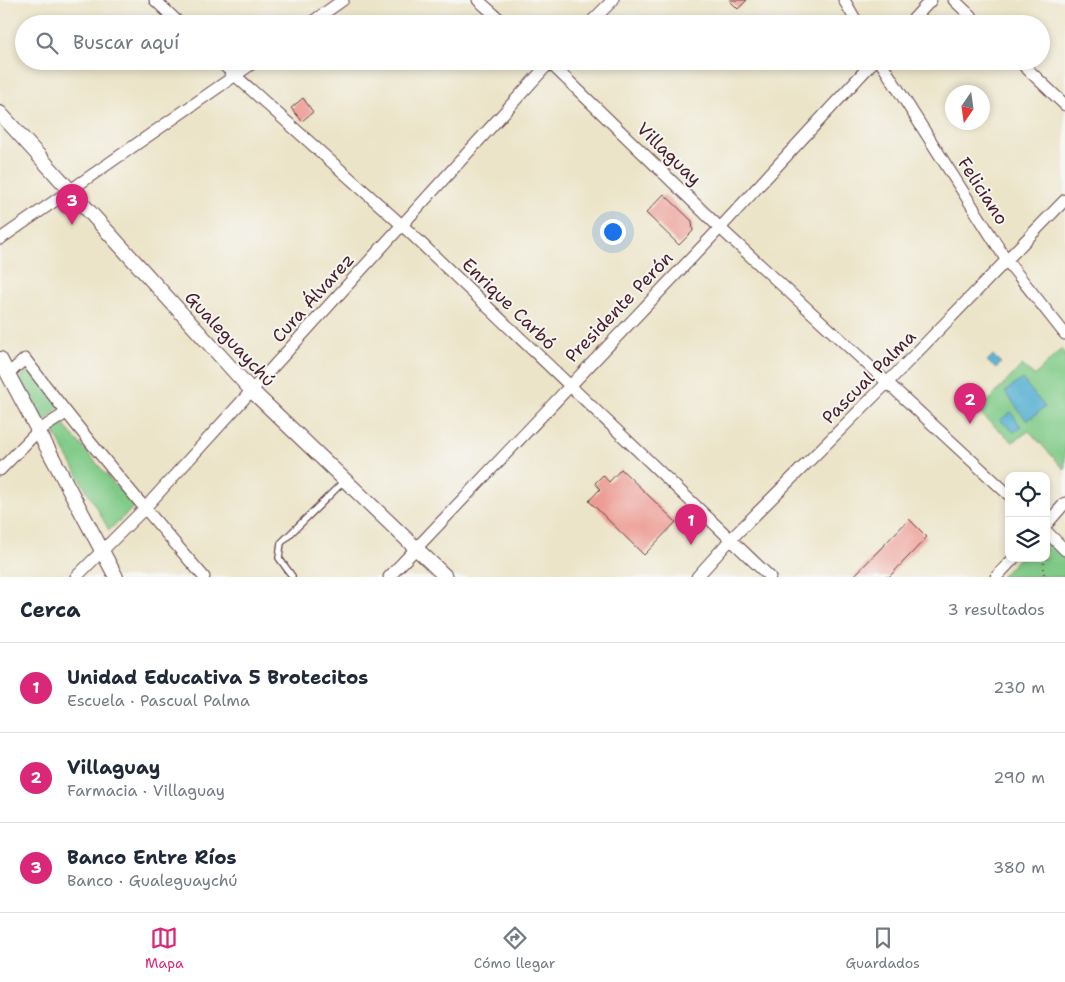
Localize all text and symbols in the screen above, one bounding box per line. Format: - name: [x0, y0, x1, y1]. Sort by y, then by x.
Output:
- search box: [15, 15, 1050, 70]
- icon: search: [33, 29, 61, 57]
- text: Buscar aquí: [73, 30, 179, 55]
- north arrow: [945, 85, 990, 130]
- street label: Villaguay: [631, 117, 707, 191]
- street label: Feliciano: [952, 153, 1014, 229]
- pin: 3: [56, 184, 88, 225]
- your location: [600, 219, 626, 245]
- street label: Presidente Perón: [560, 246, 678, 368]
- street label: Cura Álvarez: [267, 248, 359, 348]
- street label: Enrique Carbó: [457, 253, 561, 355]
- street label: Gualeguaychú: [179, 286, 281, 392]
- street label: Pascual Palma: [817, 325, 921, 429]
- pin: 2: [954, 383, 986, 424]
- map controls: [1005, 472, 1050, 562]
- button: locate: [1005, 472, 1050, 517]
- pin: 1: [675, 504, 707, 545]
- button: layers: [1005, 517, 1050, 562]
- text: Cerca: [20, 596, 81, 624]
- text: 3 resultados: [947, 599, 1045, 620]
- text: Unidad Educativa 5 Brotecitos: [67, 665, 368, 690]
- text: 1: [32, 677, 40, 698]
- text: 230 m: [993, 677, 1045, 698]
- text: Escuela · Pascual Palma: [67, 690, 250, 711]
- text: Villaguay: [67, 755, 160, 780]
- text: 2: [30, 767, 42, 788]
- text: 290 m: [993, 767, 1045, 788]
- text: Farmacia · Villaguay: [67, 780, 225, 801]
- text: Banco Entre Ríos: [67, 845, 237, 870]
- text: 3: [30, 857, 42, 878]
- text: 380 m: [993, 857, 1045, 878]
- text: Banco · Gualeguaychú: [67, 870, 238, 891]
- tab: Mapa: [145, 924, 184, 972]
- tab: Cómo llegar: [474, 924, 555, 972]
- tab: Guardados: [845, 924, 920, 972]

